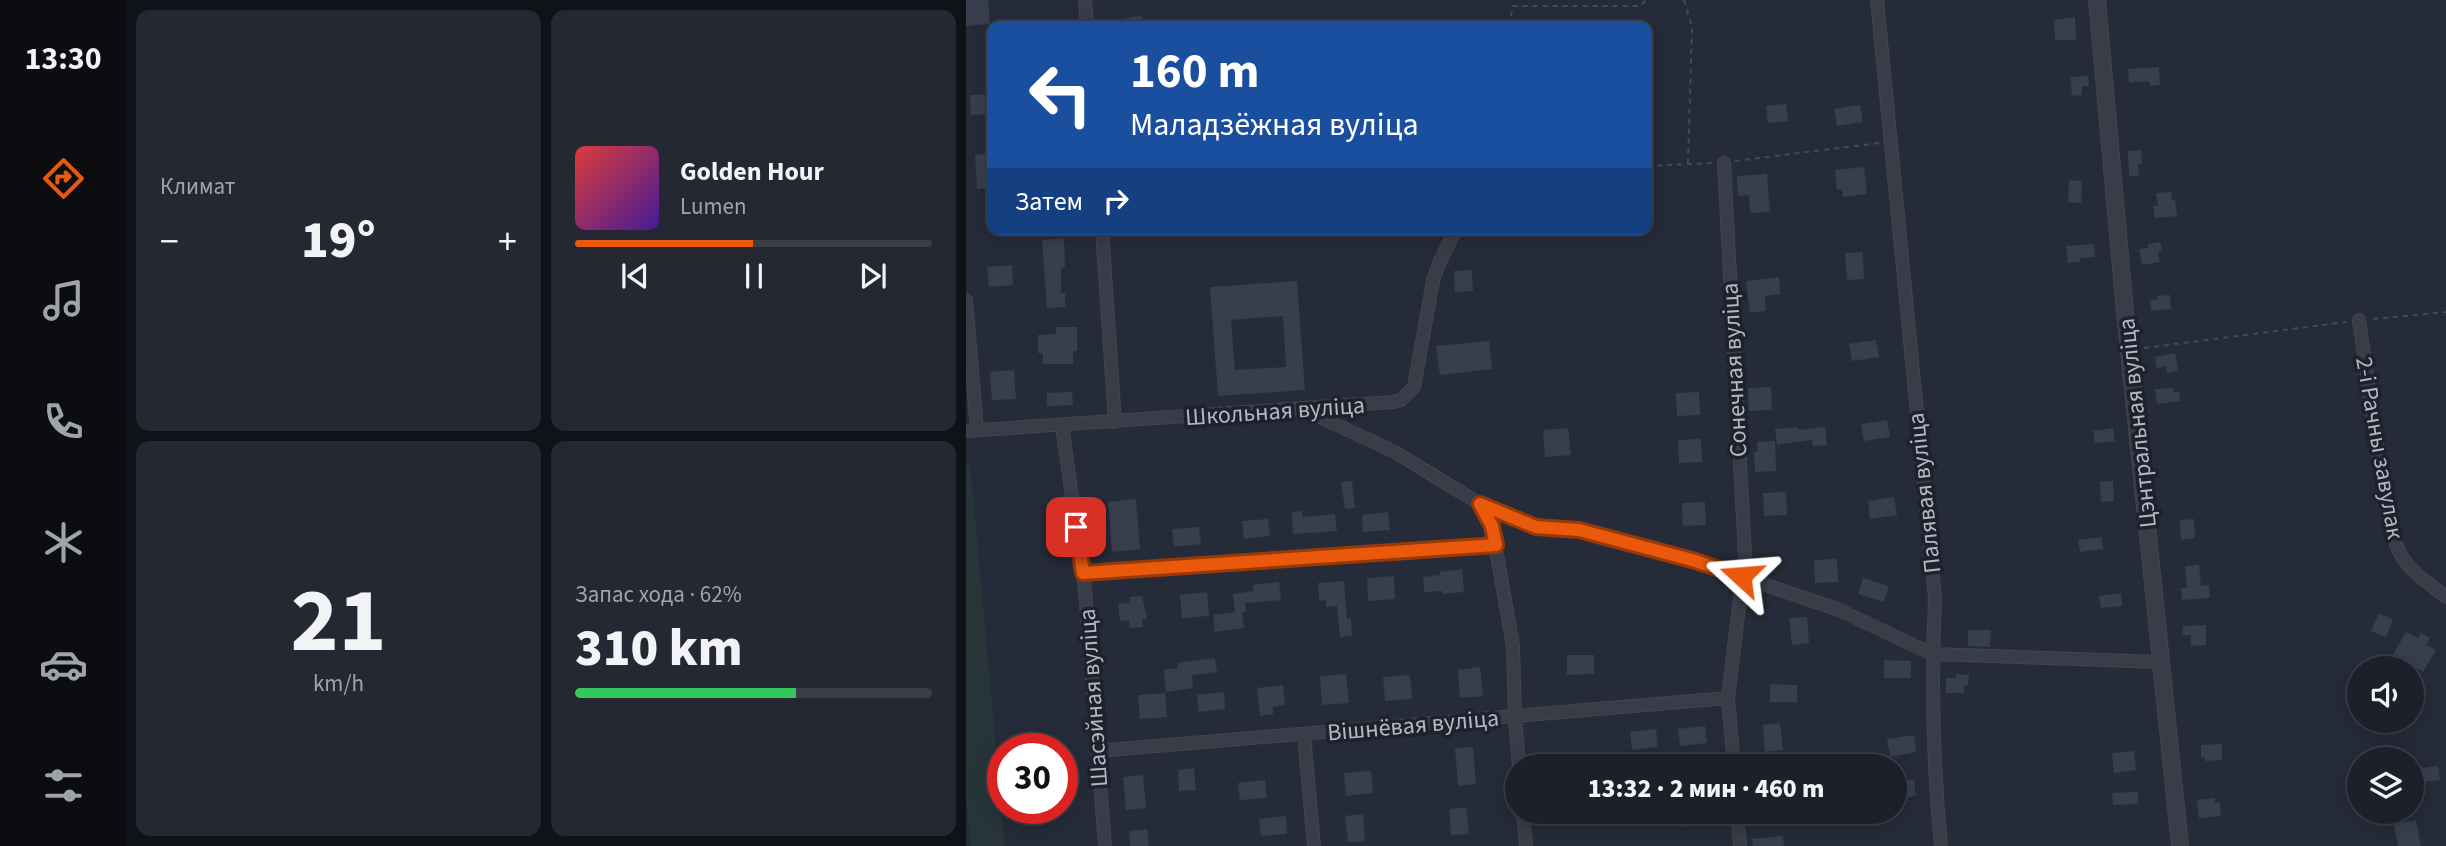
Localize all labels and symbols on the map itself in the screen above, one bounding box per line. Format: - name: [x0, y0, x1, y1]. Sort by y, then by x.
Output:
- street label: Сонечная вуліца: [1712, 282, 1757, 458]
- street label: Цэнтральная вуліца: [2109, 316, 2166, 530]
- street label: 2-і Рачны завулак: [2346, 354, 2413, 542]
- street label: Школьная вуліца: [1184, 388, 1366, 435]
- street label: Палявая вуліца: [1899, 411, 1950, 575]
- pin: [1046, 497, 1106, 557]
- position arrow: [1704, 539, 1778, 613]
- street label: Шасэйная вуліца: [1070, 608, 1117, 788]
- street label: Вішнёвая вуліца: [1326, 701, 1500, 750]
- speed limit sign: 30: [987, 733, 1078, 824]

